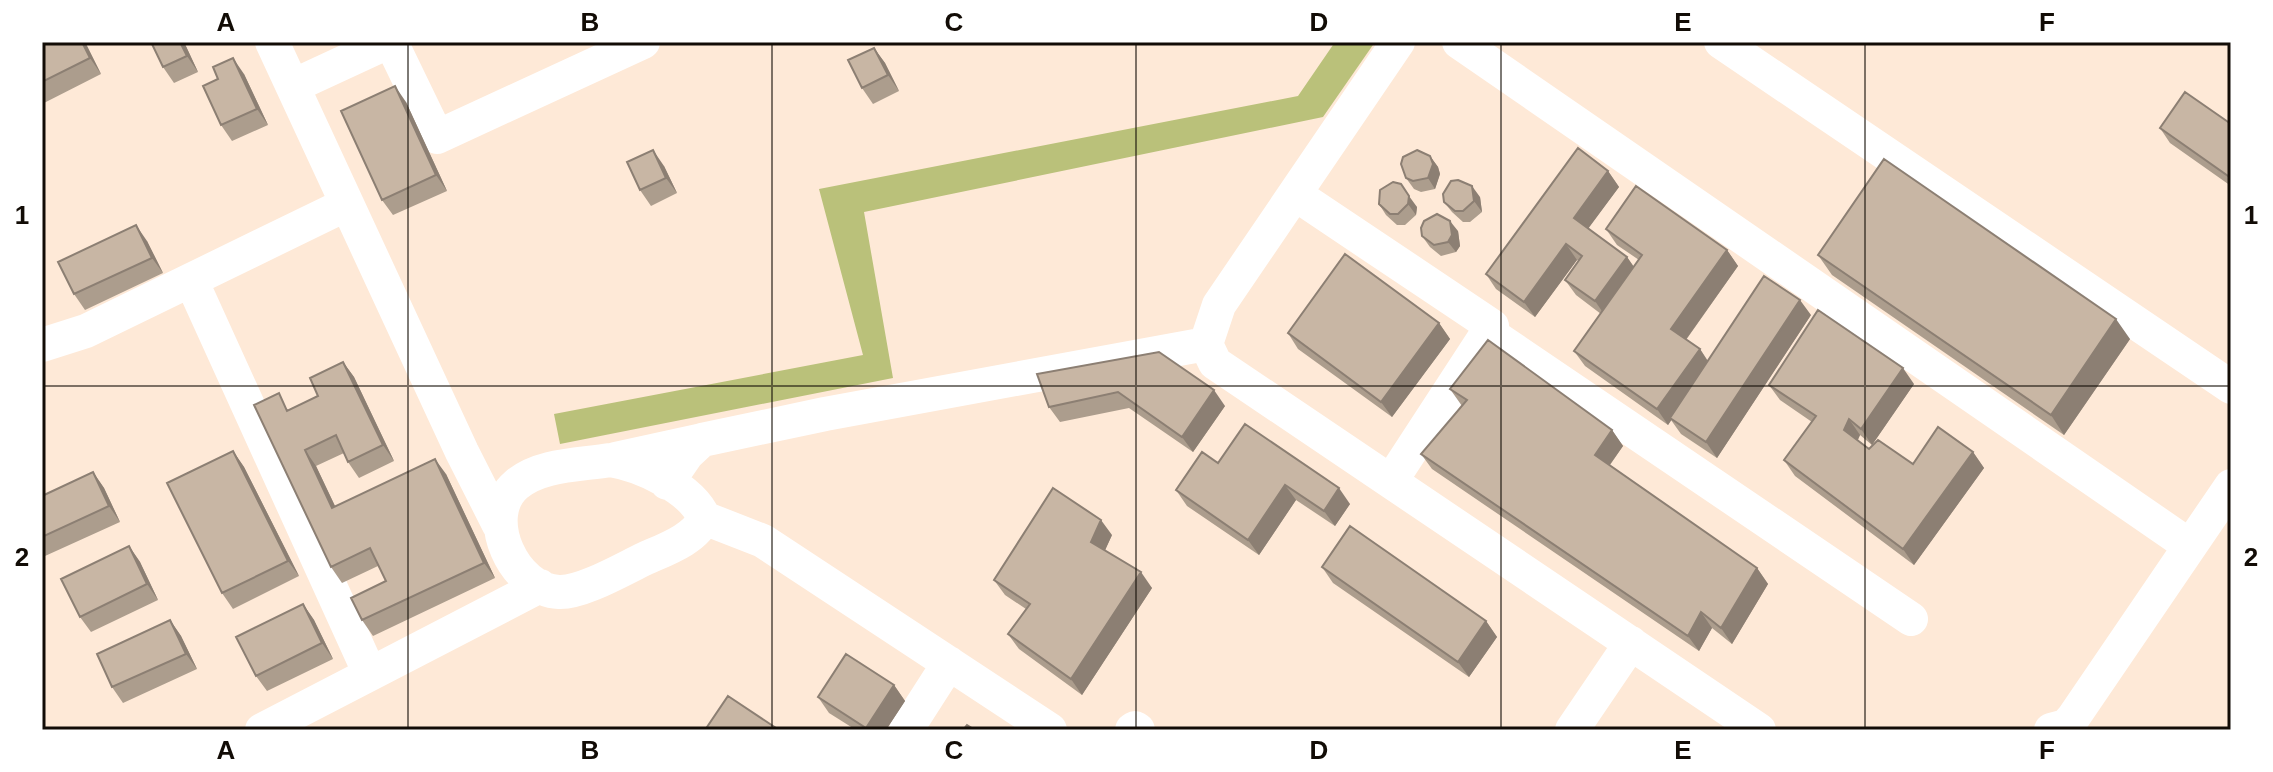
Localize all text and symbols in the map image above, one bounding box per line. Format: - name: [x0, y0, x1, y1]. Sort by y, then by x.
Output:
- text: A: [217, 7, 236, 37]
- text: B: [581, 7, 599, 37]
- text: C: [945, 7, 964, 37]
- text: D: [1310, 7, 1328, 37]
- text: E: [1674, 7, 1692, 37]
- text: F: [2039, 7, 2055, 37]
- text: 1: [15, 200, 29, 230]
- text: 1: [2244, 200, 2258, 230]
- text: 2: [15, 542, 29, 572]
- text: 2: [2244, 542, 2258, 572]
- text: A: [217, 735, 236, 765]
- text: B: [581, 735, 599, 765]
- text: C: [945, 735, 964, 765]
- text: D: [1310, 735, 1328, 765]
- text: E: [1674, 735, 1692, 765]
- text: F: [2039, 735, 2055, 765]

